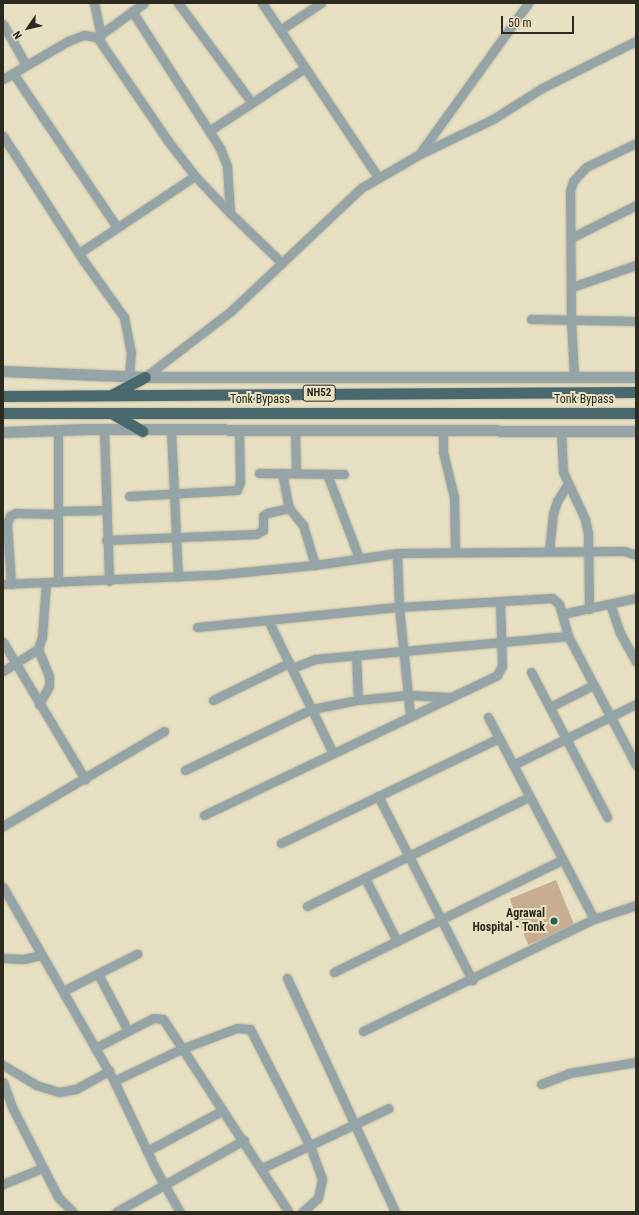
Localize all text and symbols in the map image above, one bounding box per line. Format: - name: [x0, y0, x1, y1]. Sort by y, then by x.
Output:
- north arrow: [8, 8, 48, 48]
- scale bar: [503, 8, 576, 34]
- text: 50 m: [508, 16, 532, 30]
- text: N: [10, 29, 25, 41]
- road number: NH52: [302, 384, 336, 402]
- street label: Tonk Bypass: [230, 393, 290, 407]
- street label: Tonk Bypass: [554, 393, 614, 407]
- place label: Agrawal Hospital - Tonk: [472, 907, 545, 935]
- marker: Agrawal Hospital - Tonk: [548, 915, 560, 927]

